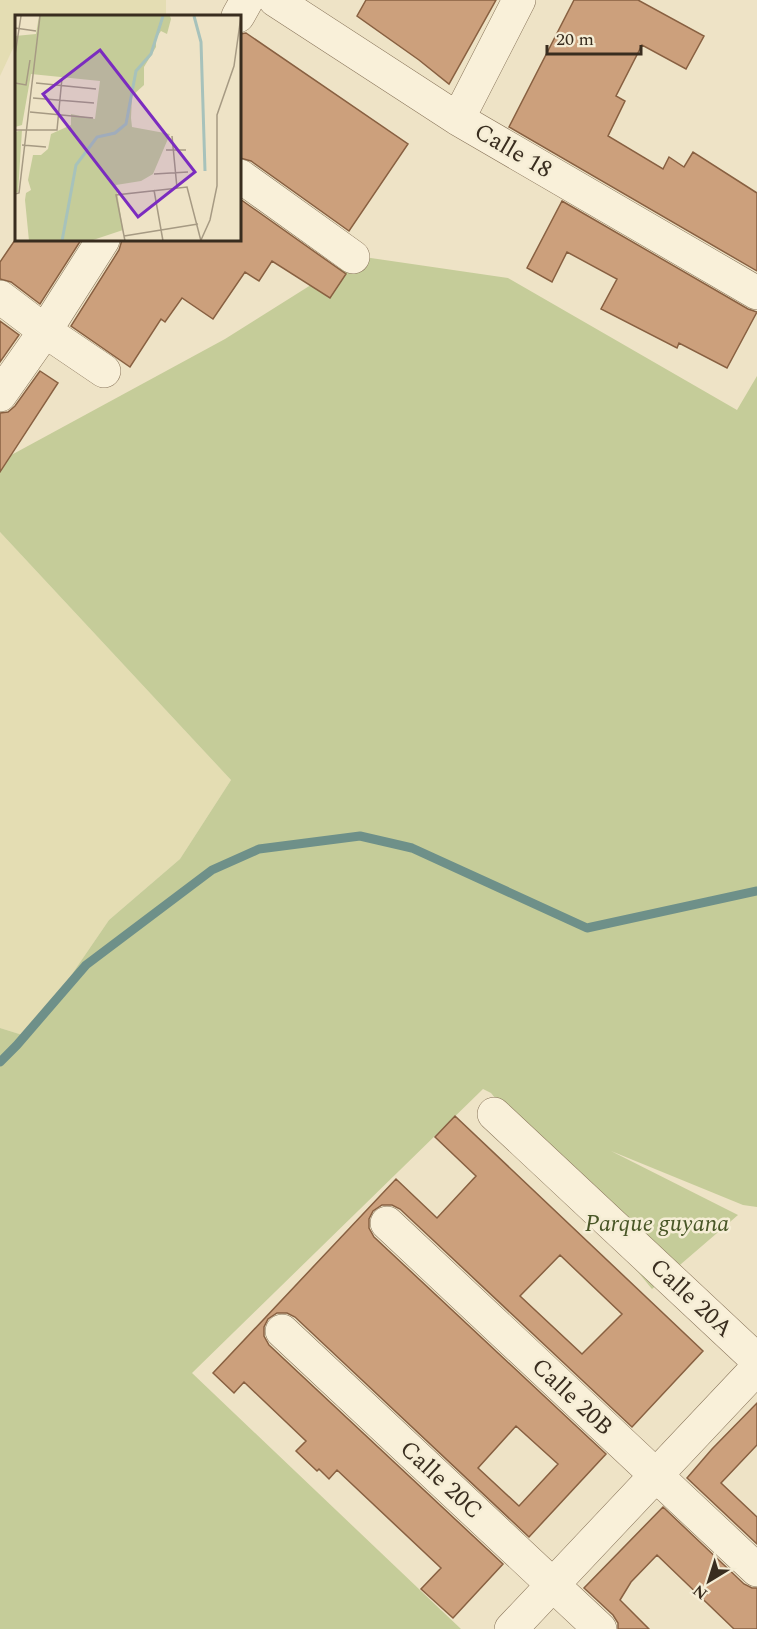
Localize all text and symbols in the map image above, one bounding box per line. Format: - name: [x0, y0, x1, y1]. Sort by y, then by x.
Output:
- inset map: [15, 15, 242, 242]
- scale bar: [547, 18, 642, 56]
- text: 20 m: [556, 26, 594, 53]
- street label: Calle 18: [467, 114, 559, 188]
- park label: Parque guyana: [585, 1206, 729, 1242]
- street label: Calle 20A: [641, 1250, 741, 1346]
- street label: Calle 20B: [523, 1350, 621, 1444]
- street label: Calle 20C: [391, 1432, 491, 1528]
- north arrow: [679, 1551, 739, 1611]
- text: N: [688, 1579, 713, 1606]

